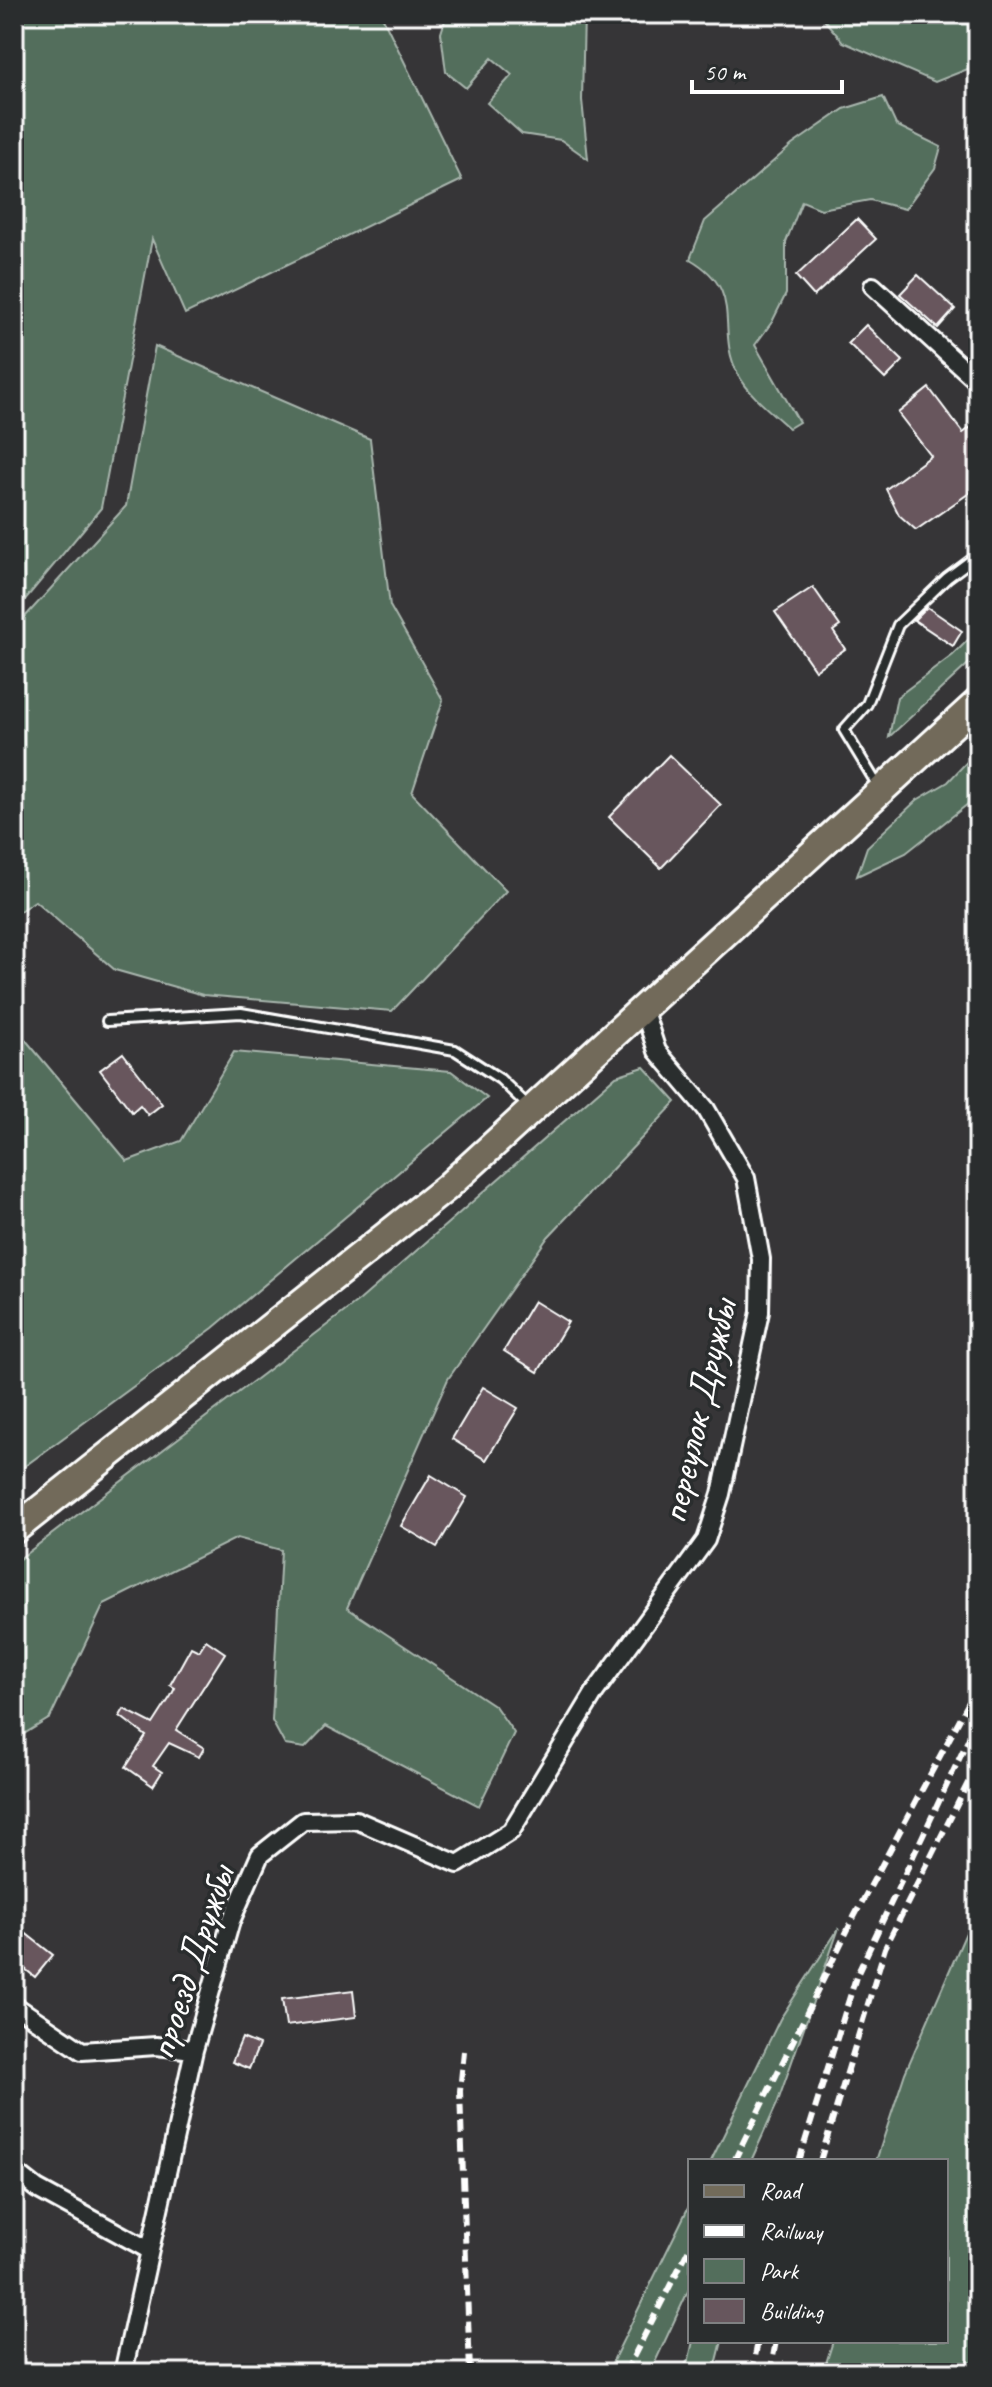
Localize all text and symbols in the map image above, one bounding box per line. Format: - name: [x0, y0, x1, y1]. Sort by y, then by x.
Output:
- scale bar: [692, 44, 842, 94]
- text: 50 m: [704, 57, 747, 87]
- street label: переулок Дружбы: [648, 1291, 749, 1528]
- street label: проезд Дружбы: [136, 1856, 247, 2066]
- legend: [688, 2159, 948, 2343]
- text: Road: [760, 2176, 804, 2206]
- text: Railway: [760, 2216, 824, 2246]
- text: Park: [760, 2256, 800, 2286]
- text: Building: [760, 2296, 825, 2326]

